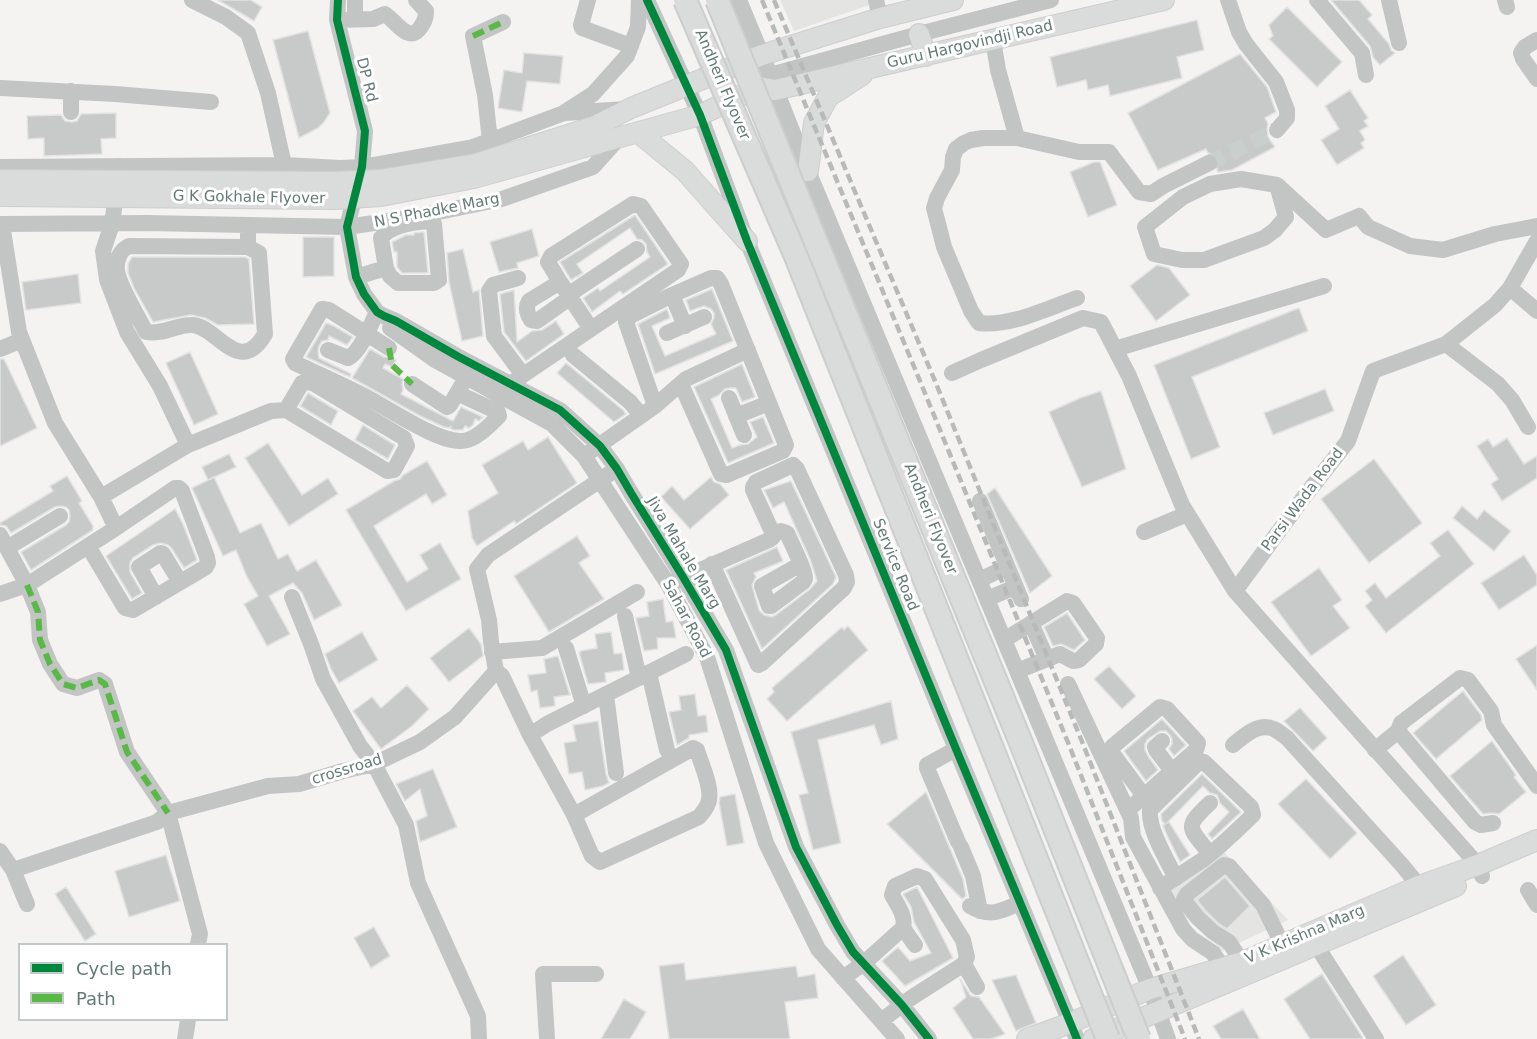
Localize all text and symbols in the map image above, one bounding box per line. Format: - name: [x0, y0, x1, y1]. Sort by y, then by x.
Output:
- street label: Guru Hargovindji Road: [885, 17, 1055, 73]
- street label: Andheri Flyover: [691, 27, 753, 143]
- street label: DP Rd: [352, 56, 380, 104]
- street label: G K Gokhale Flyover: [173, 188, 325, 208]
- street label: N S Phadke Marg: [373, 190, 501, 232]
- street label: Parsi Wada Road: [1258, 445, 1348, 555]
- street label: Andheri Flyover: [900, 461, 960, 577]
- street label: Jiva Mahale Marg: [642, 494, 724, 612]
- street label: Service Road: [868, 516, 922, 614]
- street label: Sahar Road: [658, 577, 714, 661]
- street label: crossroad: [310, 751, 384, 789]
- street label: V K Krishna Marg: [1243, 902, 1367, 968]
- legend: [18, 943, 228, 1021]
- text: Cycle path: [76, 958, 172, 979]
- text: Path: [76, 988, 116, 1009]

